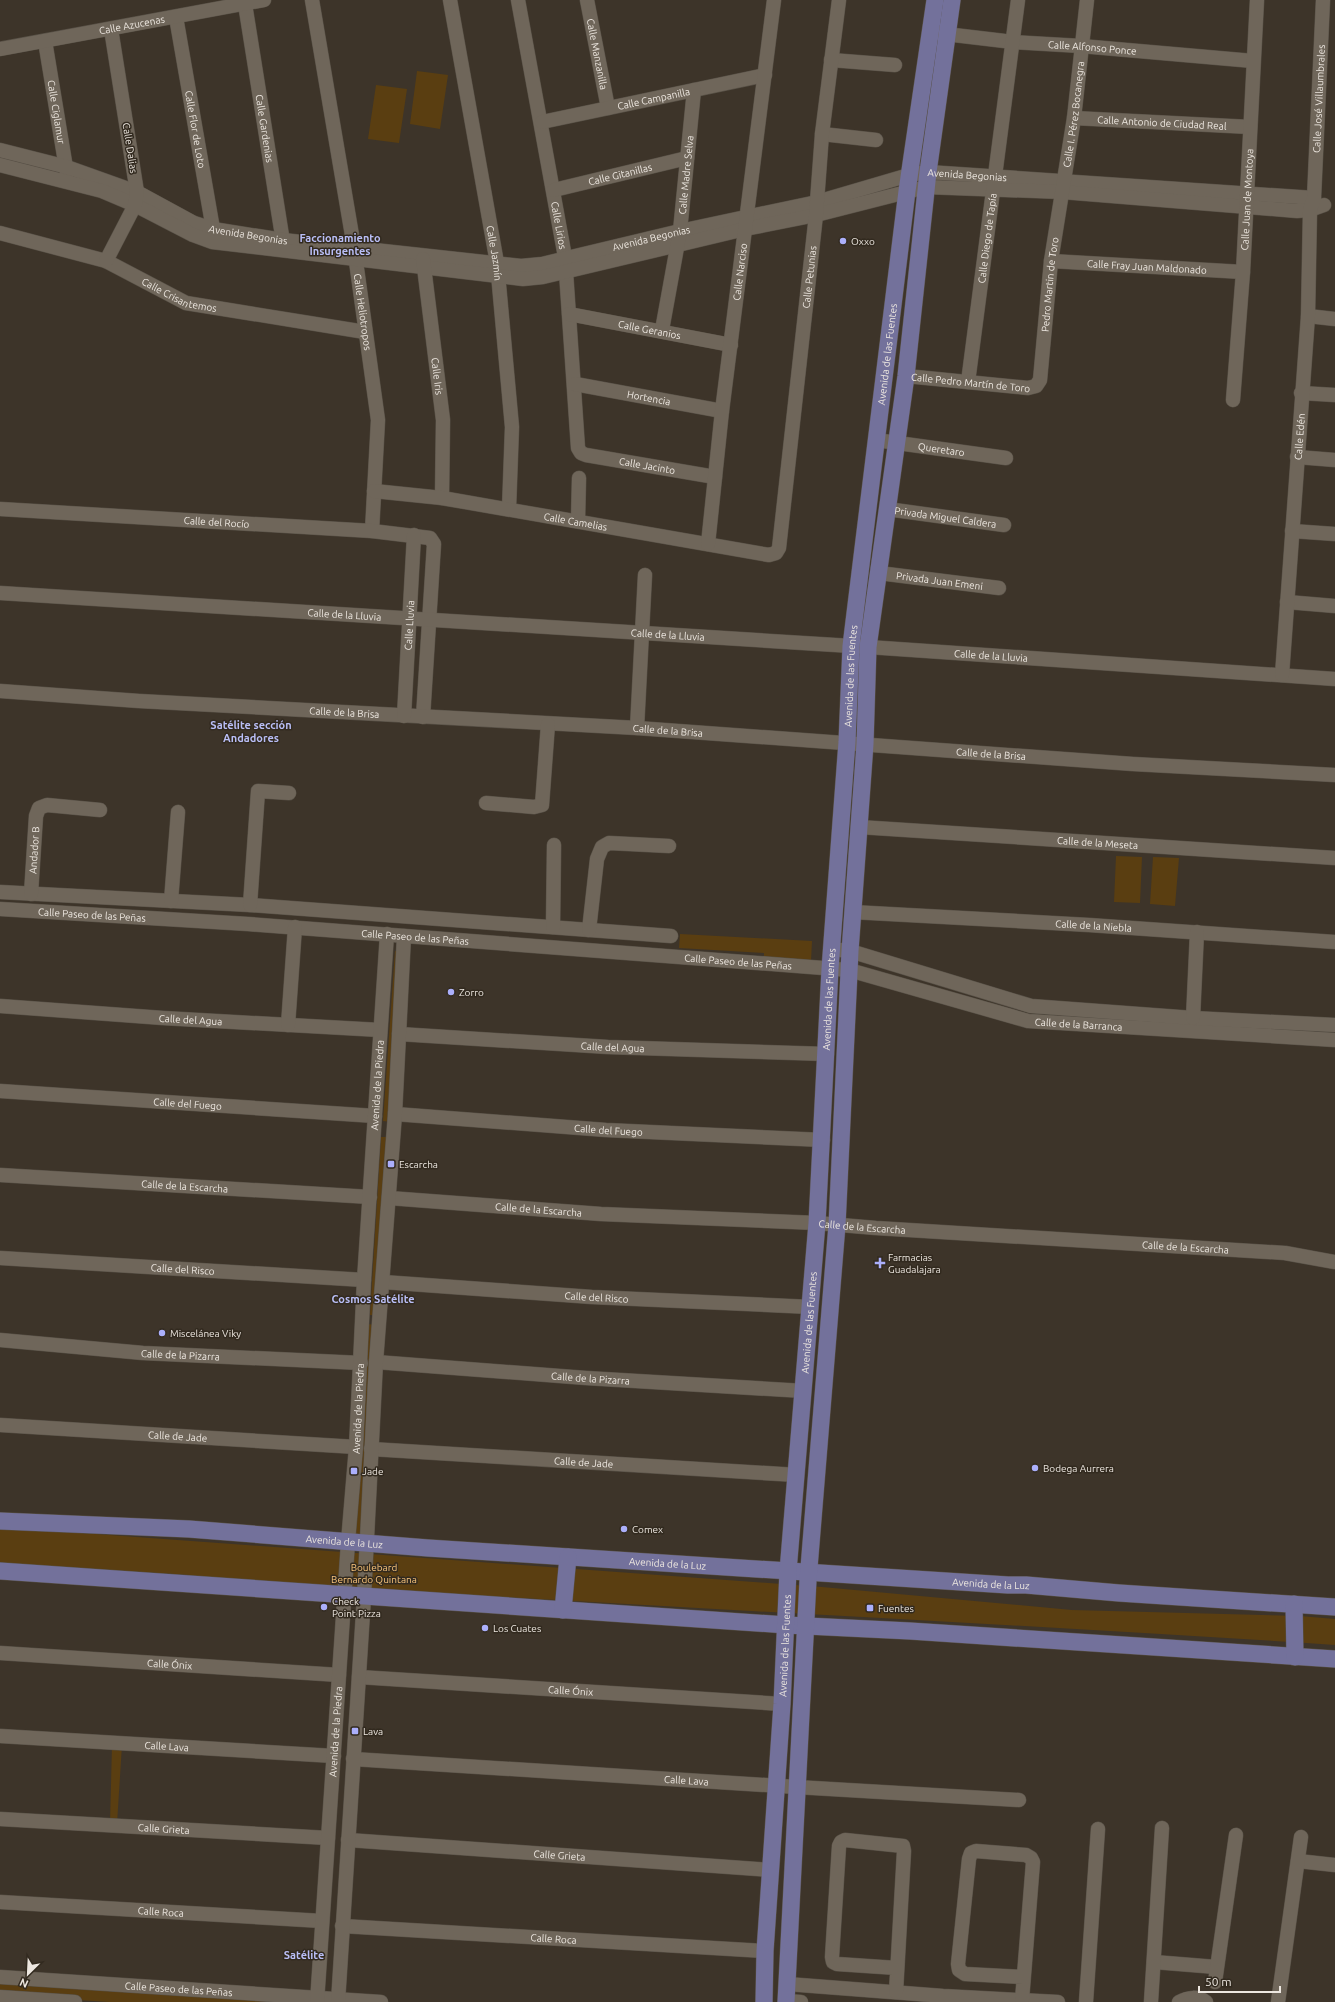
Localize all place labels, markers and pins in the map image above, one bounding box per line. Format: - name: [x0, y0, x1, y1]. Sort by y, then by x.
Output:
- marker: Oxxo: [838, 236, 848, 246]
- place label: Oxxo: [851, 236, 875, 247]
- marker: Zorro: [446, 987, 456, 997]
- place label: Zorro: [459, 987, 484, 998]
- marker: Escarcha: [386, 1159, 396, 1169]
- place label: Escarcha: [399, 1159, 438, 1170]
- place label: Farmacias Guadalajara: [888, 1252, 941, 1275]
- marker: Farmacias Guadalajara: [875, 1258, 885, 1268]
- marker: Miscelánea Viky: [157, 1328, 167, 1338]
- place label: Miscelánea Viky: [170, 1328, 241, 1339]
- marker: Bodega Aurrera: [1030, 1463, 1040, 1473]
- place label: Bodega Aurrera: [1043, 1463, 1114, 1474]
- marker: Jade: [349, 1466, 359, 1476]
- place label: Jade: [362, 1466, 383, 1477]
- marker: Comex: [619, 1524, 629, 1534]
- place label: Comex: [632, 1524, 663, 1535]
- place label: Check Point Pizza: [332, 1596, 381, 1619]
- marker: Check Point Pizza: [319, 1602, 329, 1612]
- marker: Fuentes: [865, 1603, 875, 1613]
- place label: Fuentes: [878, 1603, 914, 1614]
- marker: Los Cuates: [480, 1623, 490, 1633]
- place label: Los Cuates: [493, 1623, 541, 1634]
- marker: Lava: [350, 1726, 360, 1736]
- place label: Lava: [363, 1726, 383, 1737]

